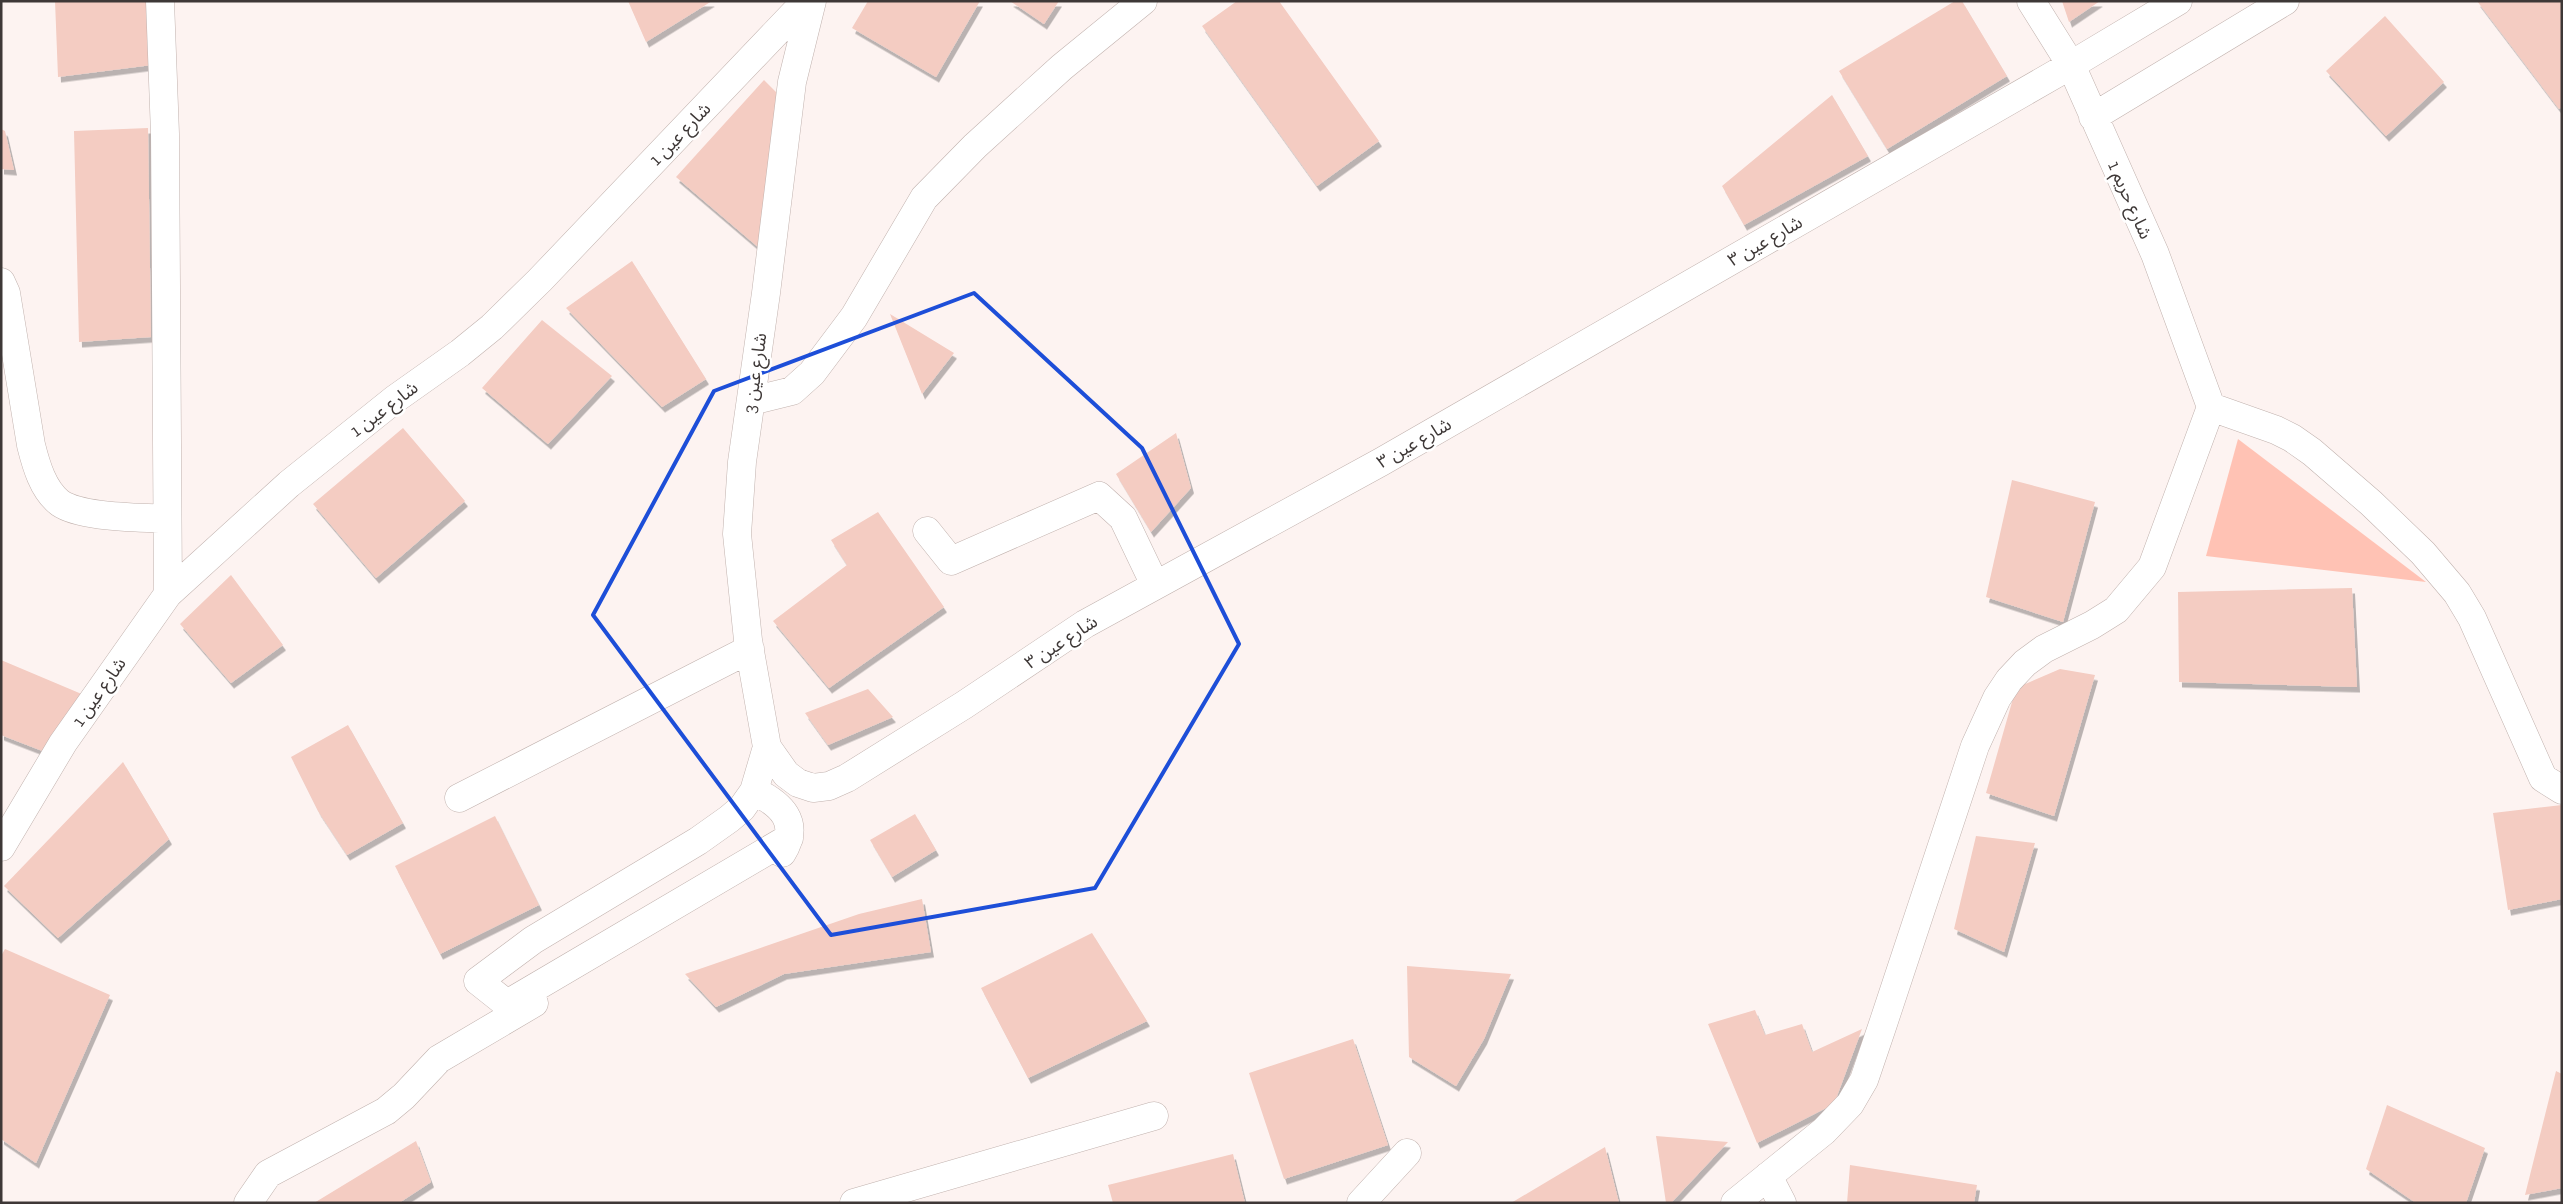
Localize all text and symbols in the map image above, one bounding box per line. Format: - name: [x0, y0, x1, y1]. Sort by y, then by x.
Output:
- street label: شارع عين 1: [645, 98, 718, 172]
- street label: شارع حريم 1: [2100, 158, 2157, 244]
- street label: شارع عين ٣: [1724, 211, 1808, 274]
- street label: شارع عين 3: [738, 331, 774, 415]
- street label: شارع عين 1: [346, 376, 424, 444]
- street label: شارع عين ٣: [1373, 413, 1457, 476]
- street label: شارع عين ٣: [1020, 610, 1103, 676]
- street label: شارع عين 1: [67, 653, 133, 732]

